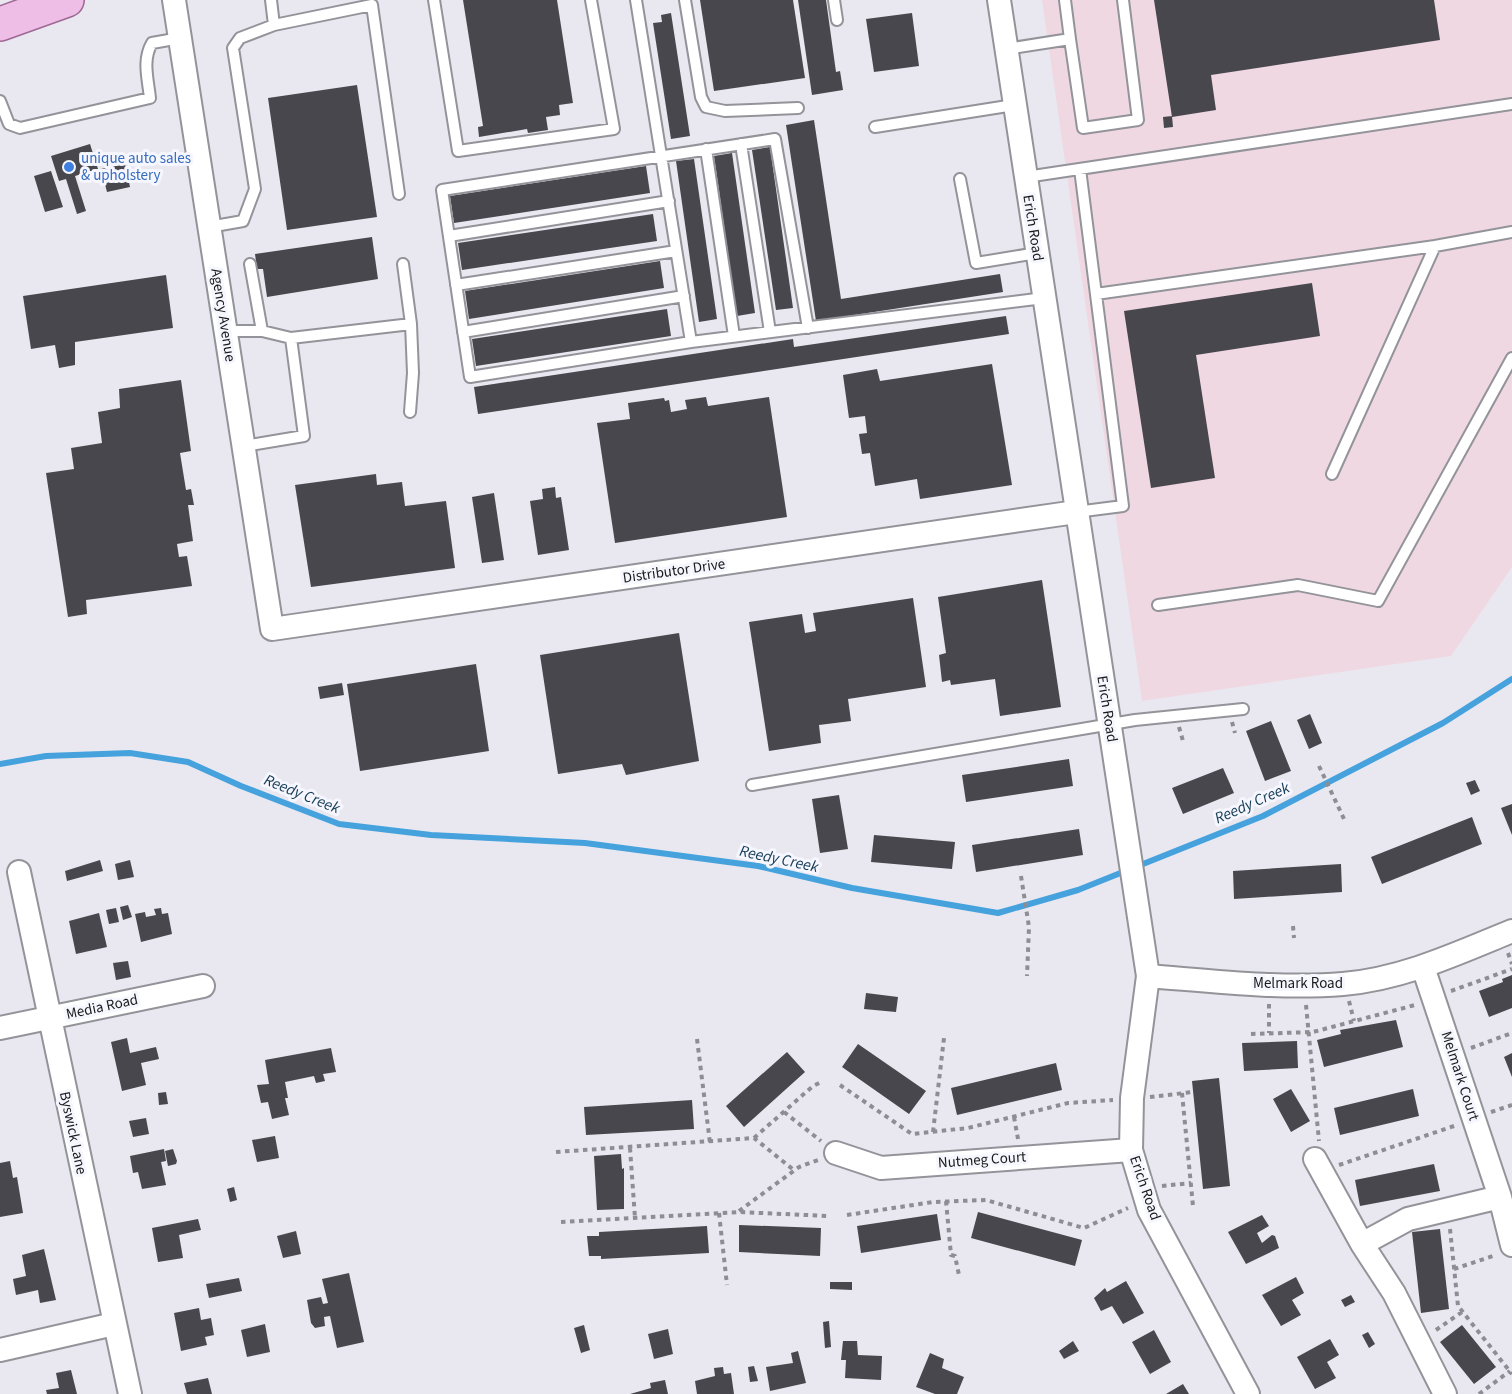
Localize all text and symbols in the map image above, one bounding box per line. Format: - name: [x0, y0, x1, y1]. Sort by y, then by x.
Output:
- place label: unique auto sales & upholstery: [81, 148, 191, 186]
- marker: unique auto sales & upholstery: [62, 160, 76, 174]
- street label: Erich Road: [1017, 193, 1049, 263]
- street label: Agency Avenue: [205, 267, 241, 363]
- street label: Distributor Drive: [622, 553, 726, 589]
- street label: Erich Road: [1091, 674, 1123, 744]
- water label: Reedy Creek: [261, 769, 344, 819]
- water label: Reedy Creek: [1211, 777, 1293, 829]
- water label: Reedy Creek: [738, 840, 821, 878]
- street label: Melmark Road: [1253, 973, 1343, 994]
- street label: Media Road: [64, 989, 140, 1025]
- street label: Melmark Court: [1436, 1029, 1484, 1123]
- street label: Byswick Lane: [54, 1090, 92, 1176]
- street label: Nutmeg Court: [937, 1146, 1027, 1174]
- street label: Erich Road: [1124, 1153, 1166, 1223]

